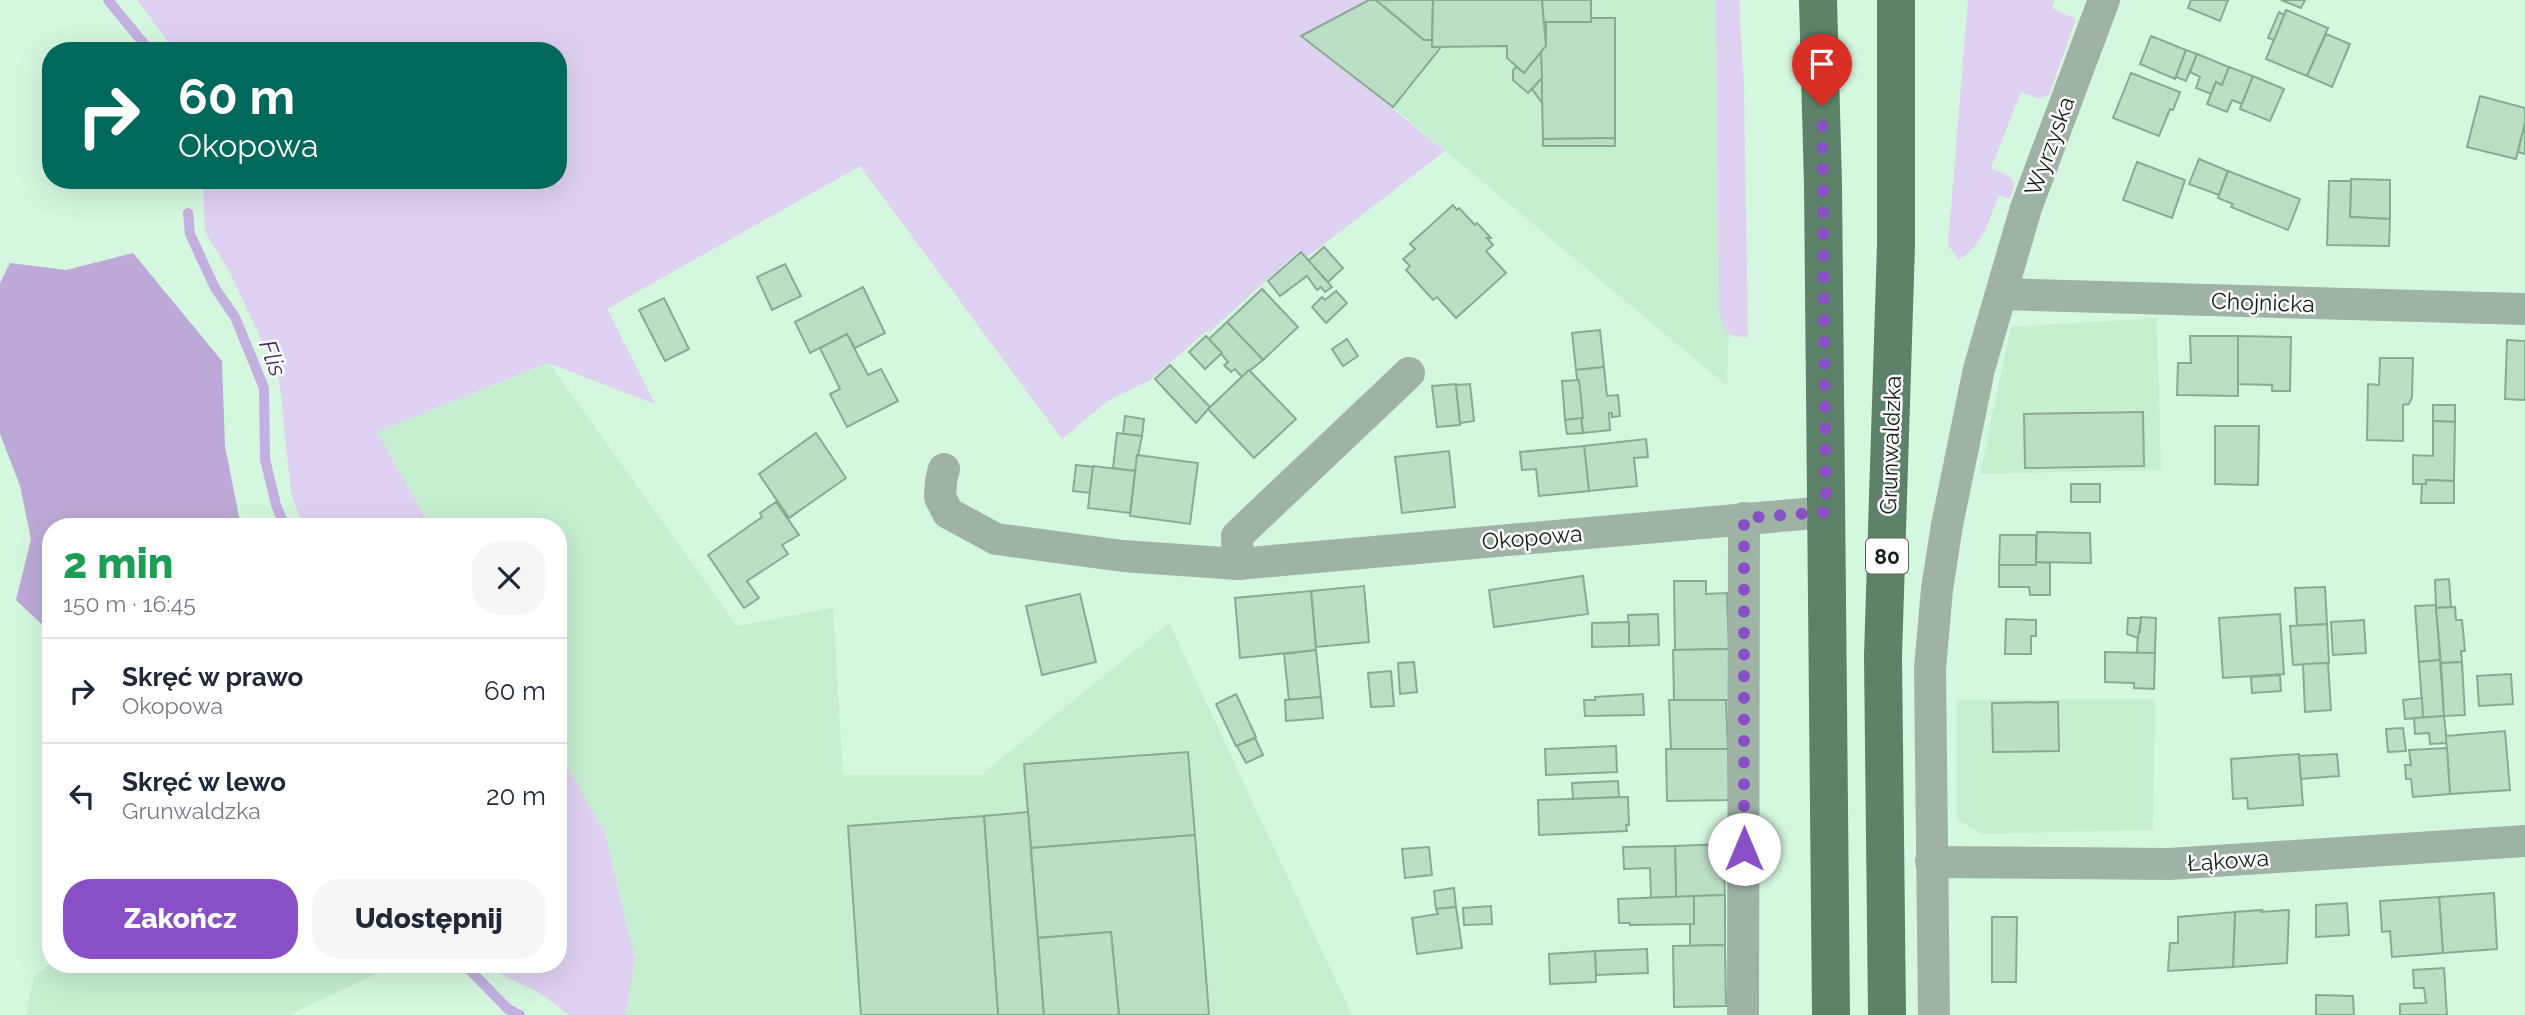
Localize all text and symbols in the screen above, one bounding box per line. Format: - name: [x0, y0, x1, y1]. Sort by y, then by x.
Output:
- pin: [1792, 34, 1852, 106]
- icon: arrive: [1803, 45, 1841, 83]
- text: 60 m: [178, 68, 295, 125]
- icon: right: [63, 70, 154, 161]
- street label: Wyrzyska: [2019, 93, 2079, 199]
- text: Okopowa: [178, 127, 318, 164]
- street label: Chojnicka: [2211, 287, 2315, 317]
- water label: Flis: [253, 336, 293, 380]
- street label: Grunwaldzka: [1874, 375, 1906, 515]
- street label: Okopowa: [1481, 519, 1583, 555]
- road number: 80: [1866, 538, 1908, 574]
- text: 2 min: [63, 539, 173, 588]
- button: close: [472, 541, 546, 615]
- text: 150 m · 16:45: [63, 590, 196, 617]
- text: Skręć w prawo: [122, 662, 303, 692]
- icon: right: [63, 672, 101, 710]
- text: 60 m: [484, 676, 546, 706]
- text: Okopowa: [122, 692, 223, 719]
- text: Skręć w lewo: [122, 767, 286, 797]
- icon: left: [63, 777, 101, 815]
- text: 20 m: [486, 781, 546, 811]
- text: Grunwaldzka: [122, 797, 261, 824]
- position arrow: [1707, 812, 1781, 886]
- street label: Łąkowa: [2186, 844, 2270, 876]
- button: Zakończ: [63, 879, 298, 959]
- button: Udostępnij: [312, 879, 546, 959]

